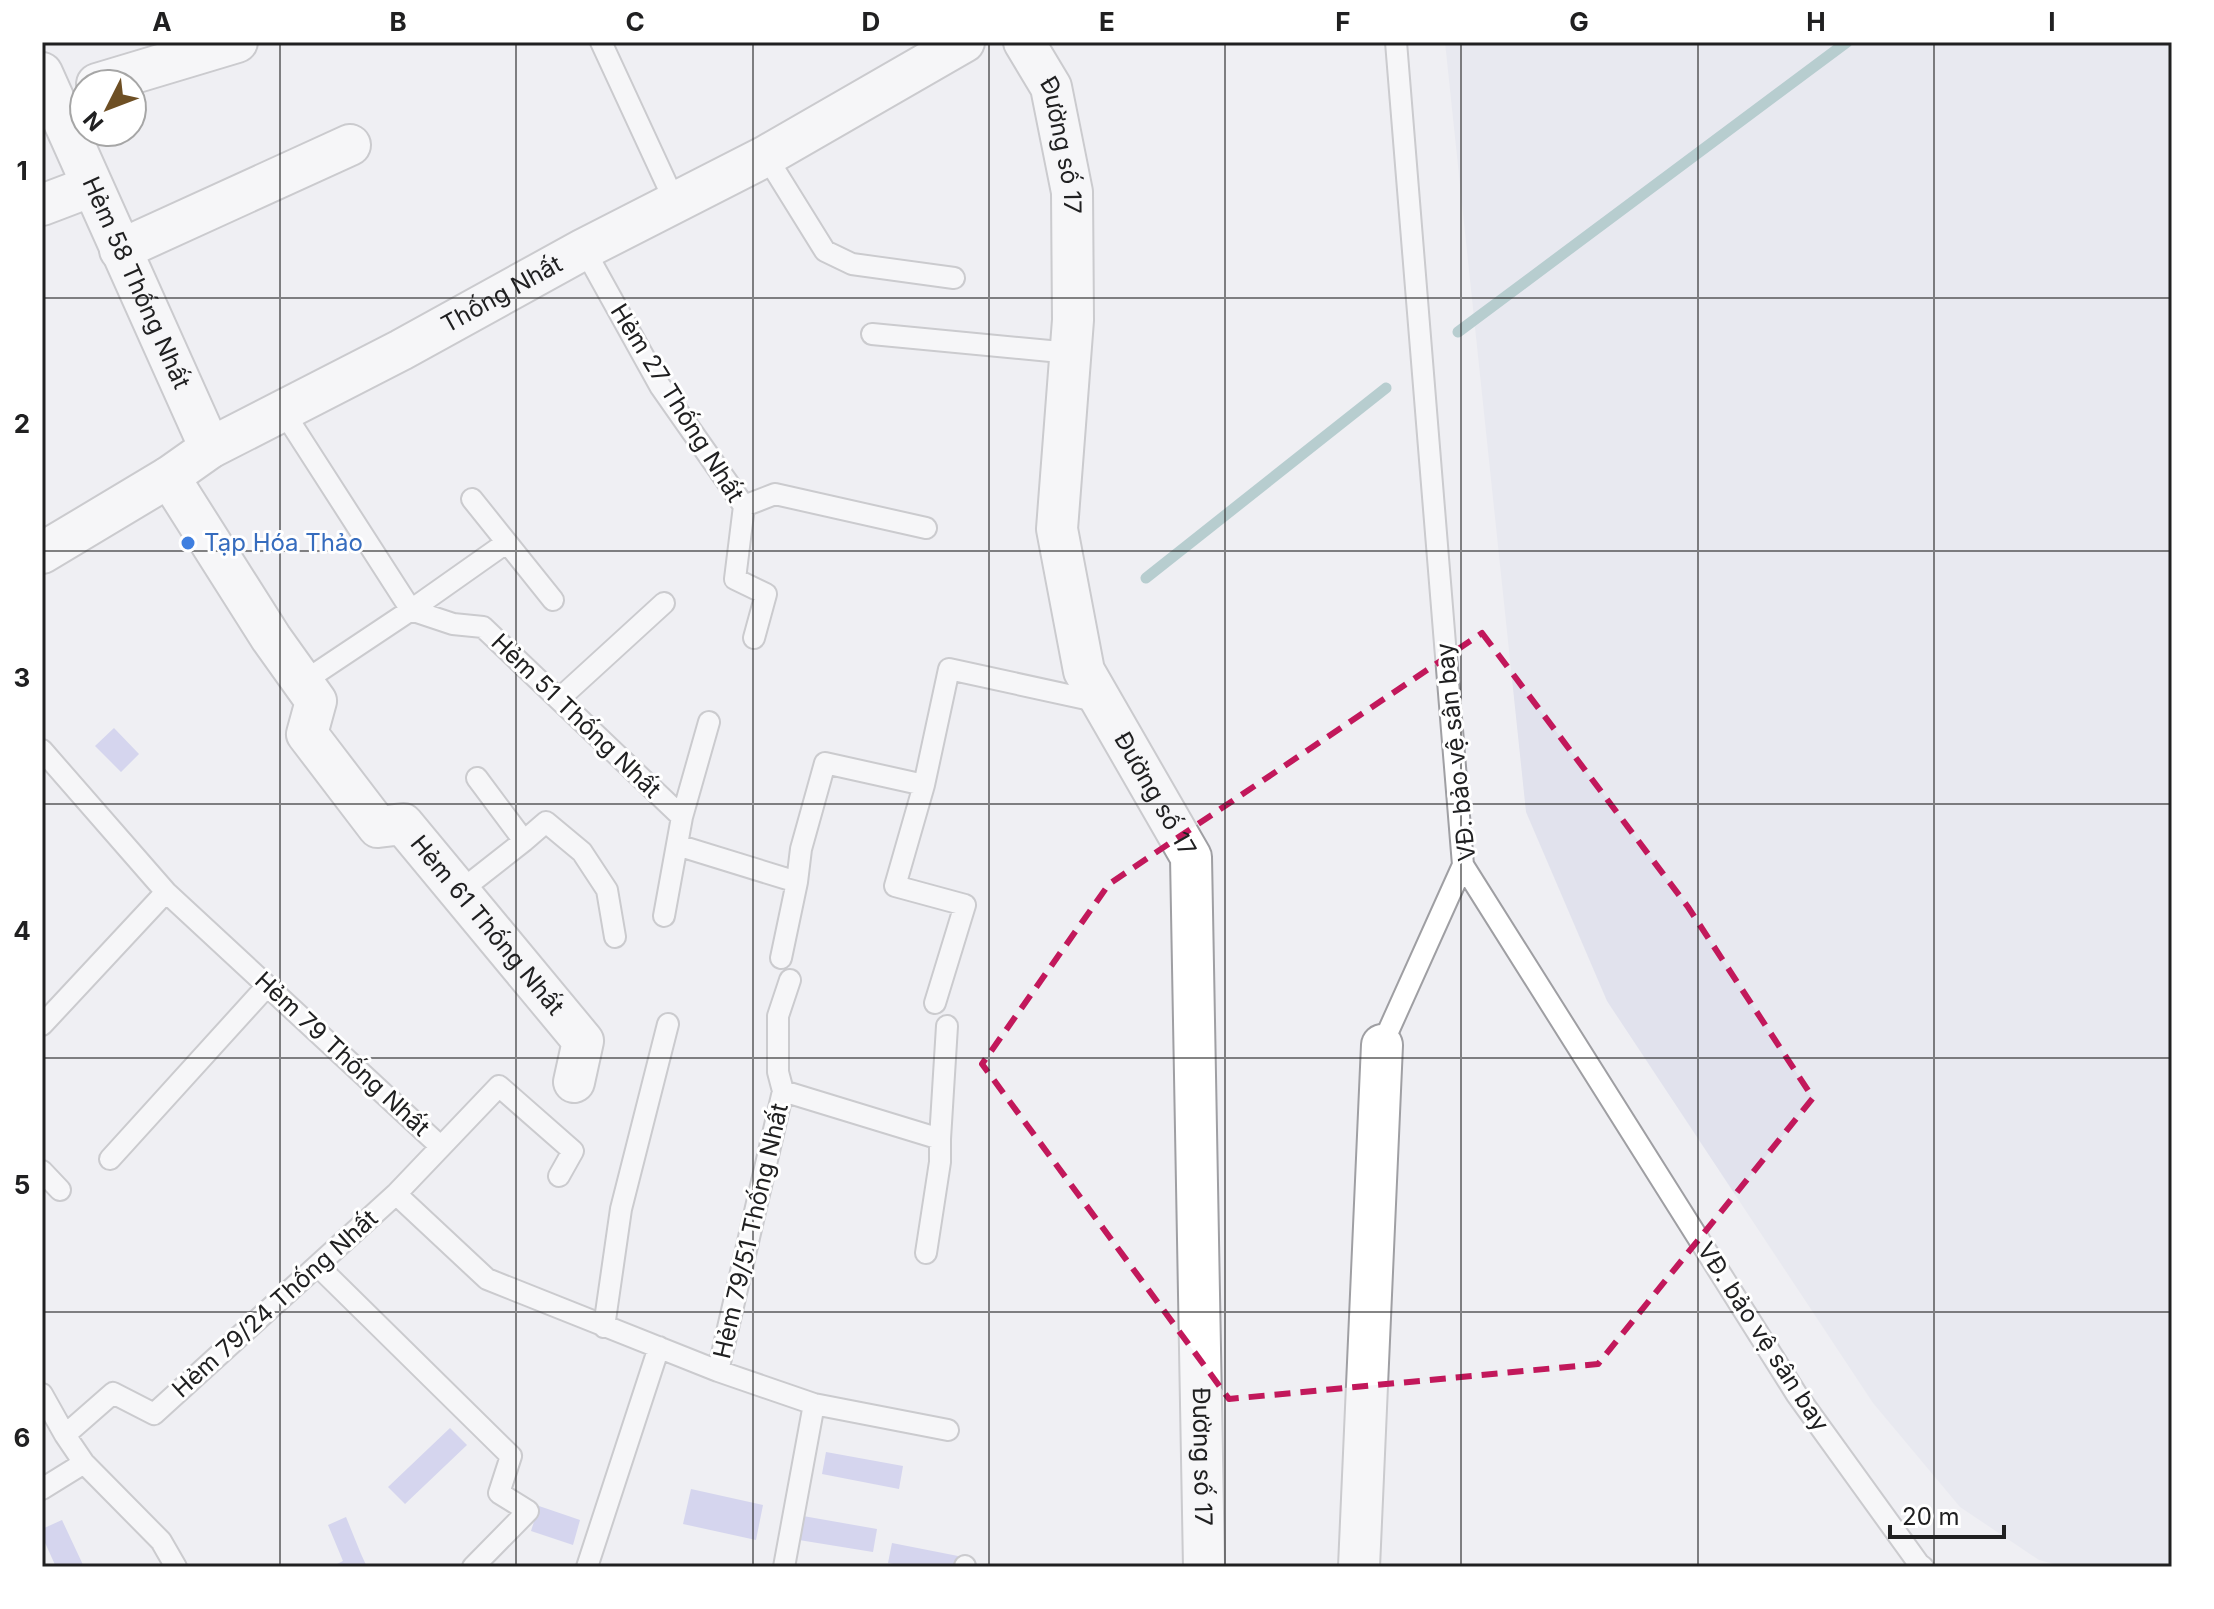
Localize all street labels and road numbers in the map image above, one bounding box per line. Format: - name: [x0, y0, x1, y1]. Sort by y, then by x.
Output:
- street label: Đường số 17: [1034, 71, 1087, 214]
- street label: Hẻm 58 Thống Nhất: [76, 172, 197, 393]
- street label: Thống Nhất: [436, 249, 567, 339]
- street label: Hẻm 27 Thống Nhất: [605, 298, 750, 507]
- street label: Hẻm 51 Thống Nhất: [486, 627, 667, 804]
- street label: VĐ. bảo vệ sân bay: [1430, 641, 1481, 863]
- street label: Đường số 17: [1108, 727, 1202, 861]
- street label: Hẻm 61 Thống Nhất: [405, 829, 570, 1021]
- street label: Hẻm 79 Thống Nhất: [249, 965, 436, 1142]
- street label: Hẻm 79/51 Thống Nhất: [707, 1100, 794, 1361]
- street label: Hẻm 79/24 Thống Nhất: [166, 1204, 383, 1404]
- street label: VĐ. bảo vệ sân bay: [1691, 1237, 1835, 1437]
- street label: Đường số 17: [1187, 1387, 1218, 1526]

